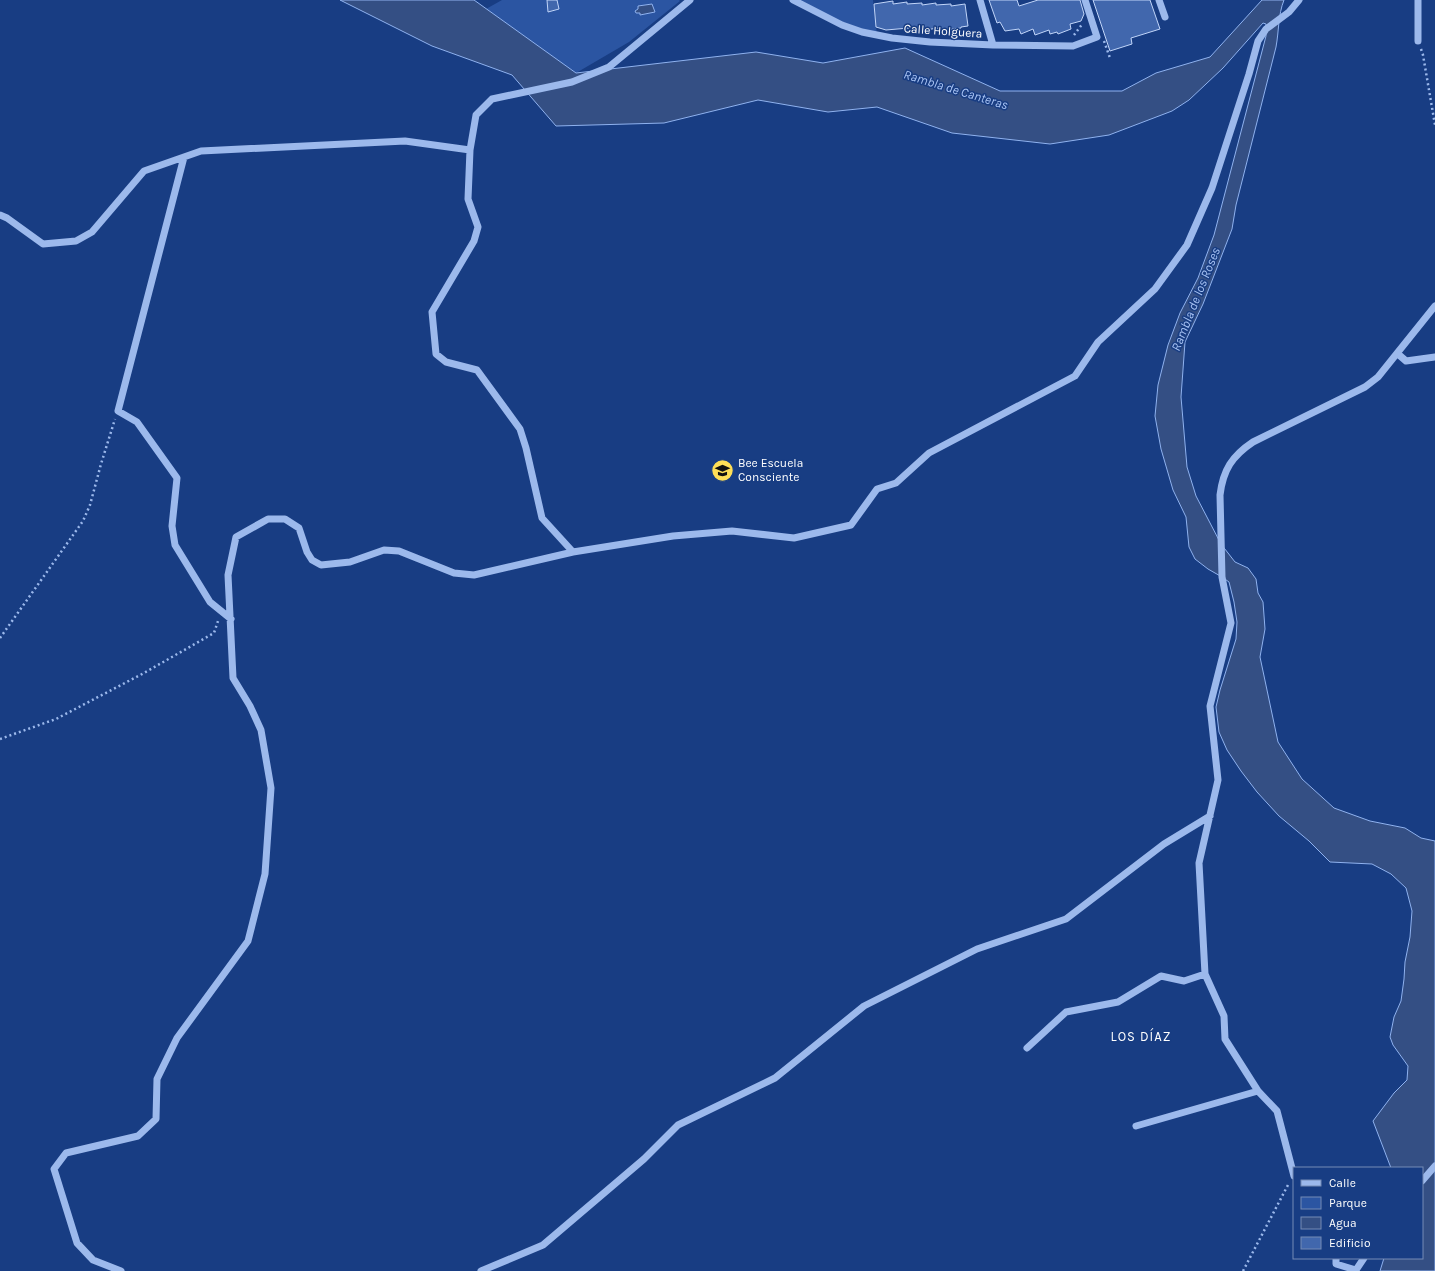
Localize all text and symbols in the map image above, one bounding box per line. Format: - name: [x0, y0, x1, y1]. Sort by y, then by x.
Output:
- street label: Calle Holguera: [903, 21, 983, 41]
- water label: Rambla de Canteras: [902, 66, 1010, 112]
- water label: Rambla de los Roses: [1168, 245, 1223, 353]
- place label: Bee Escuela Consciente: [738, 456, 803, 484]
- school or university icon: Bee Escuela Consciente: [710, 457, 736, 483]
- district label: LOS DÍAZ: [1111, 1027, 1171, 1044]
- legend: [1293, 1167, 1423, 1259]
- text: Calle: [1329, 1176, 1356, 1190]
- text: Parque: [1329, 1196, 1367, 1210]
- text: Agua: [1329, 1216, 1357, 1230]
- text: Edificio: [1329, 1236, 1370, 1250]

